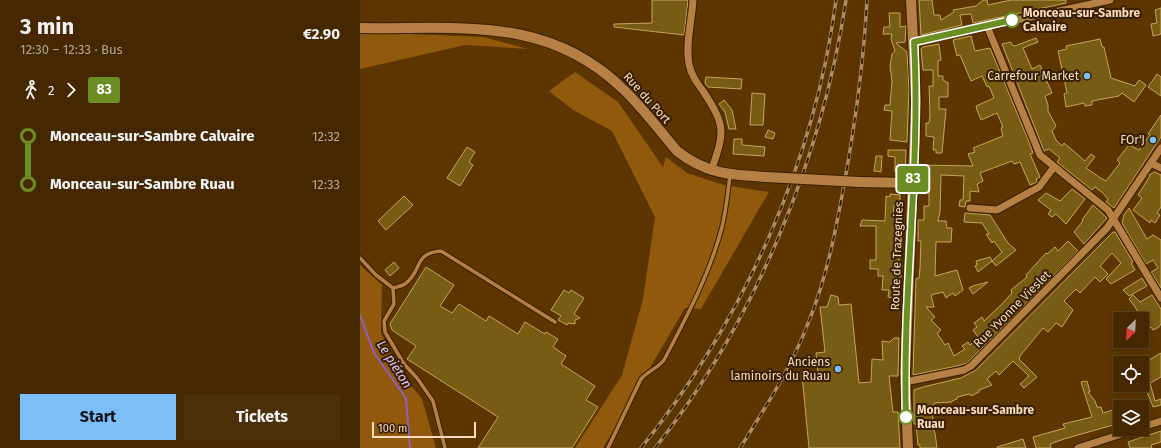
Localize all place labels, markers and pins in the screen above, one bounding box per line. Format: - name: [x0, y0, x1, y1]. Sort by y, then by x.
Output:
- place label: Monceau-sur-Sambre Calvaire: [1023, 6, 1140, 34]
- marker: Monceau-sur-Sambre Calvaire: [1004, 12, 1020, 28]
- place label: Carrefour Market: [987, 69, 1080, 83]
- marker: Carrefour Market: [1082, 71, 1092, 81]
- place label: FOr'J: [1120, 133, 1145, 147]
- marker: FOr'J: [1148, 135, 1158, 145]
- place label: Anciens laminoirs du Ruau: [731, 355, 830, 383]
- marker: Anciens laminoirs du Ruau: [833, 364, 843, 374]
- place label: Monceau-sur-Sambre Ruau: [917, 403, 1034, 431]
- marker: Monceau-sur-Sambre Ruau: [898, 409, 914, 425]

